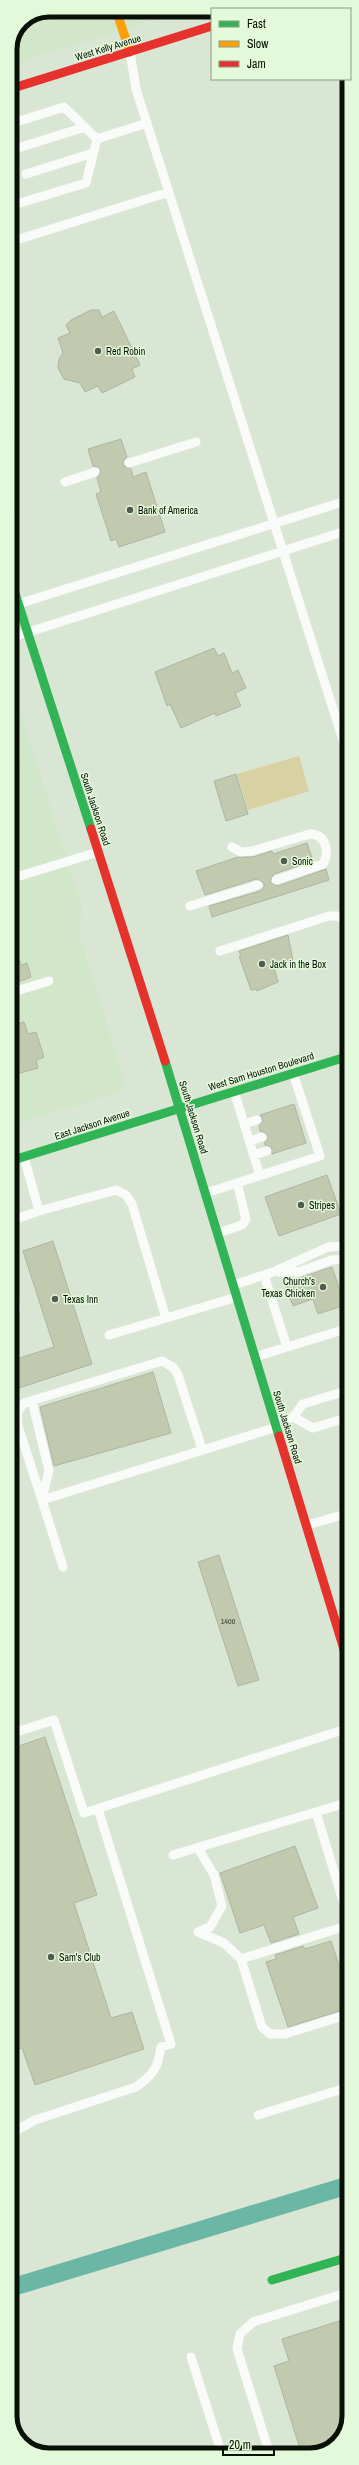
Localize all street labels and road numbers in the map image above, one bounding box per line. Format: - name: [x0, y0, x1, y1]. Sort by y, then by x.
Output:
- street label: West Kelly Avenue: [74, 31, 143, 64]
- street label: South Jackson Road: [78, 771, 113, 847]
- street label: West Sam Houston Boulevard: [207, 1049, 316, 1094]
- street label: South Jackson Road: [176, 1079, 211, 1155]
- street label: East Jackson Avenue: [53, 1106, 132, 1143]
- street label: South Jackson Road: [270, 1389, 305, 1465]

